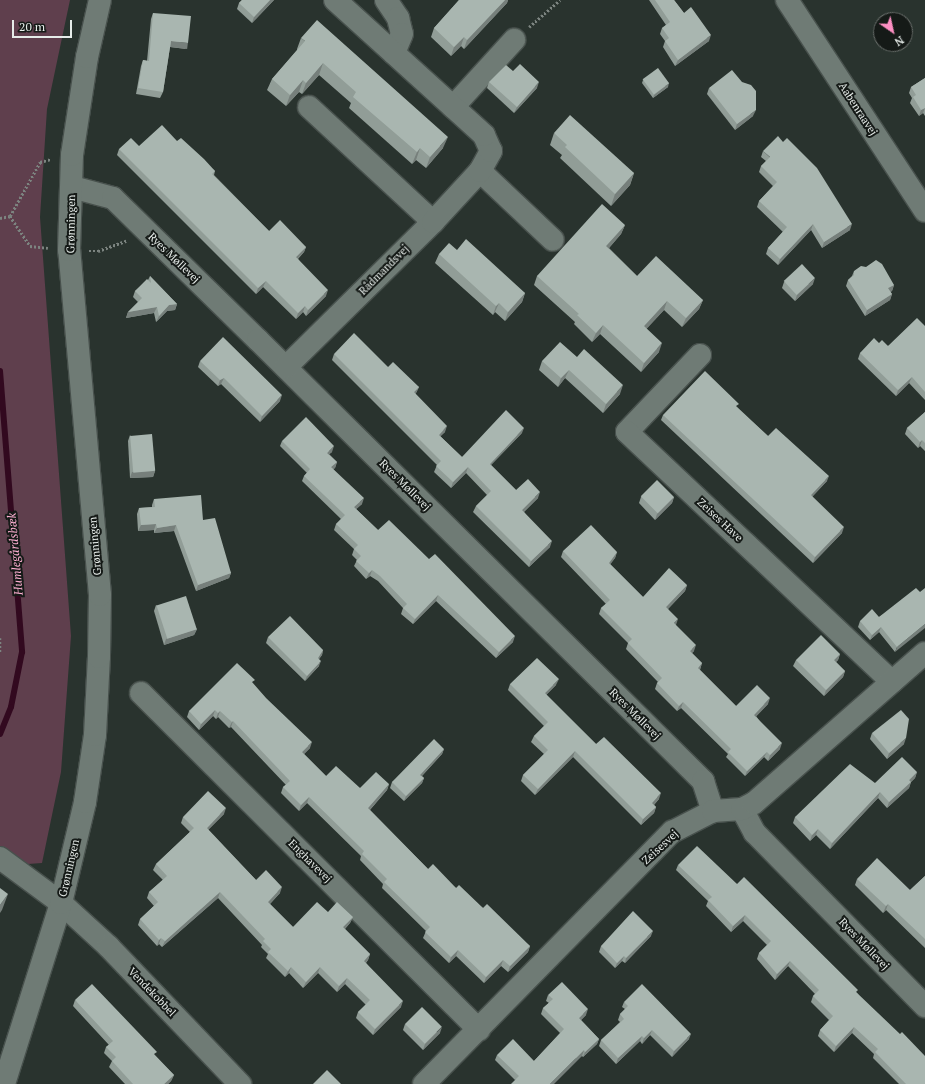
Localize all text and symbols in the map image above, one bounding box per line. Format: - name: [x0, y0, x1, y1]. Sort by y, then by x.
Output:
- scale bar: [14, 12, 74, 38]
- north arrow: [873, 12, 913, 52]
- text: 20 m: [19, 19, 45, 34]
- text: N: [892, 33, 907, 49]
- street label: Aabenraavej: [836, 80, 880, 138]
- street label: Grønningen: [64, 195, 78, 253]
- street label: Ryes Møllevej: [145, 230, 203, 286]
- street label: Rådmandsvej: [356, 242, 412, 298]
- street label: Ryes Møllevej: [377, 457, 433, 513]
- street label: Zeises Have: [694, 496, 746, 544]
- water label: Humlegårdsbæk: [4, 512, 26, 596]
- street label: Grønningen: [86, 516, 104, 576]
- street label: Ryes Møllevej: [607, 686, 663, 742]
- street label: Zeisesvej: [639, 827, 681, 867]
- street label: Enghavevej: [286, 837, 334, 885]
- street label: Grønningen: [56, 838, 82, 898]
- street label: Ryes Møllevej: [836, 915, 892, 973]
- street label: Vendekobbel: [125, 965, 179, 1019]

